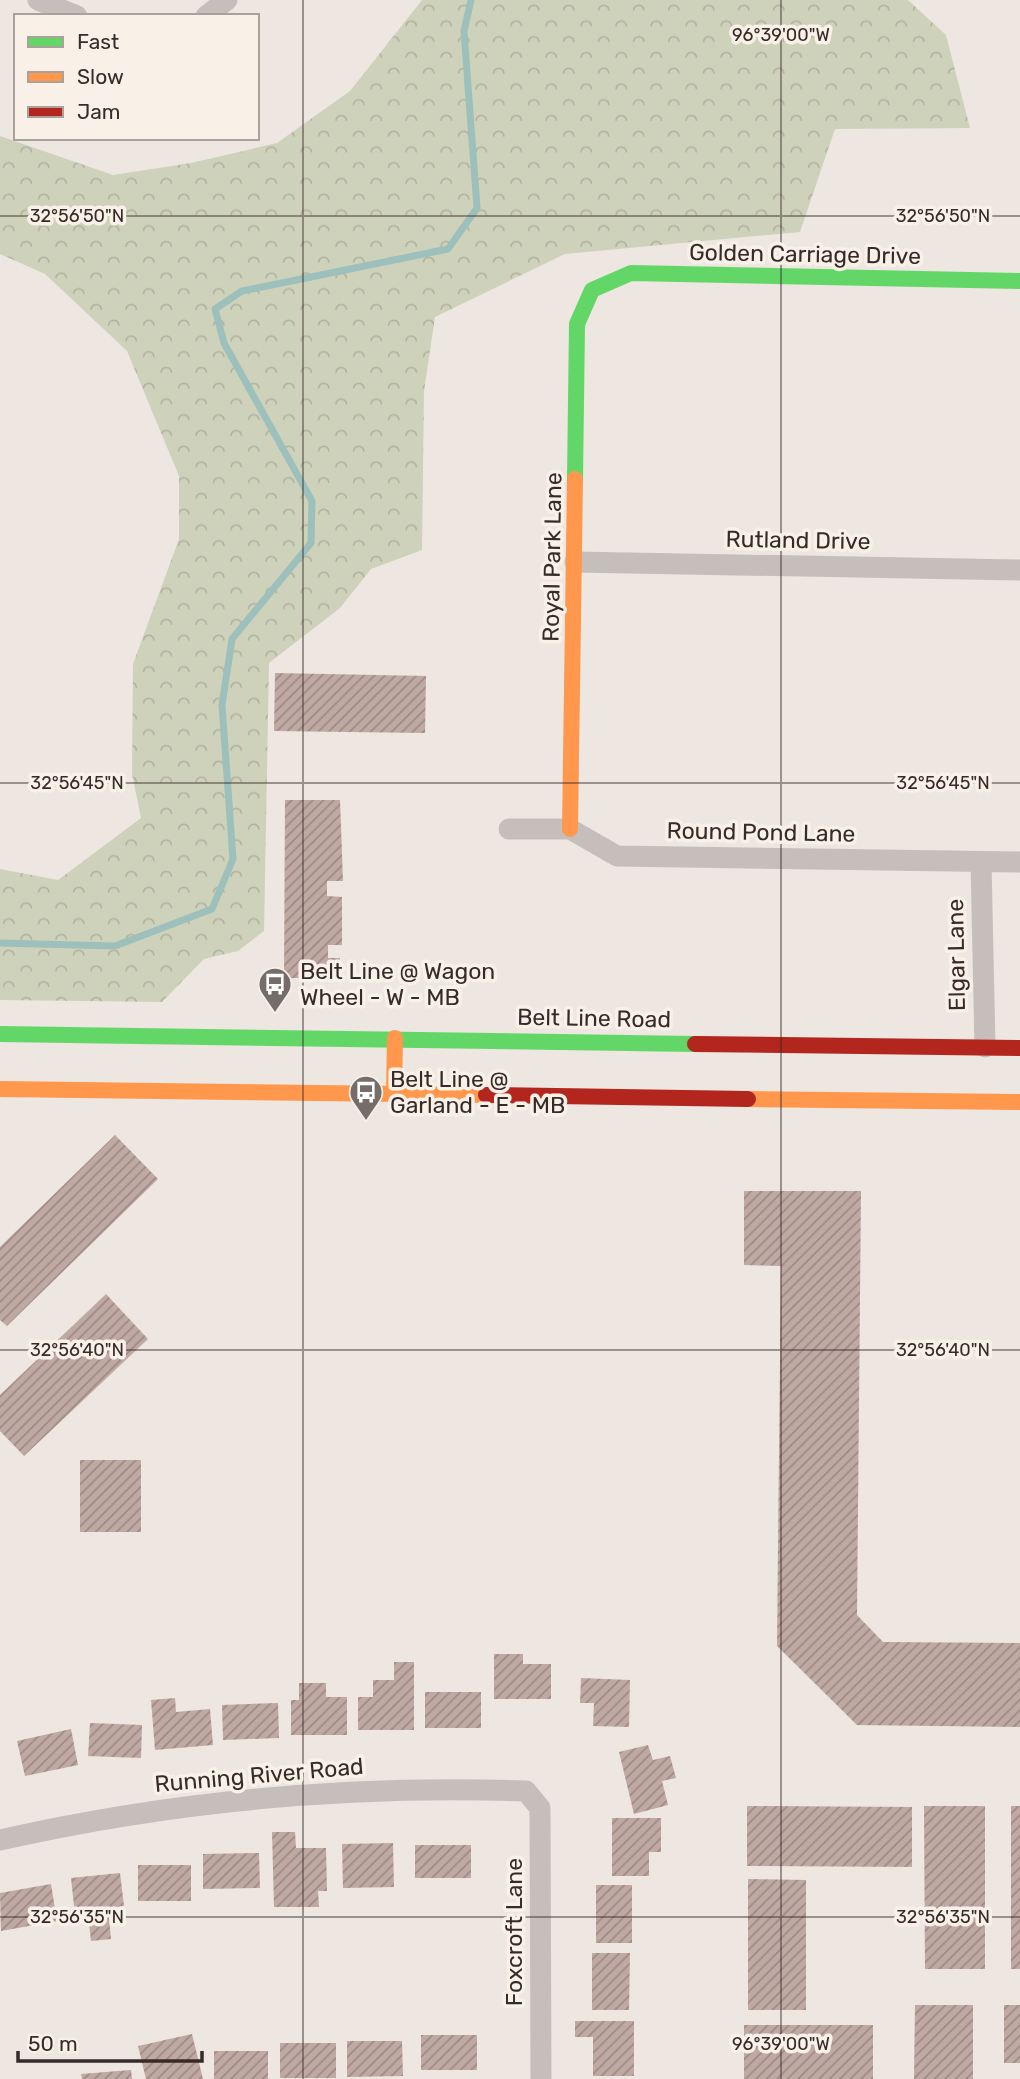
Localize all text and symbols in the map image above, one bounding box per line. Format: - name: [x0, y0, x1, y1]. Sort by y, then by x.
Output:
- legend: [14, 14, 259, 140]
- text: 96°39'00"W: [732, 24, 830, 46]
- text: Fast: [77, 29, 119, 54]
- text: Slow: [77, 64, 124, 89]
- text: Jam: [77, 99, 121, 124]
- text: 32°56'50"N: [30, 205, 124, 227]
- text: 32°56'50"N: [896, 205, 990, 227]
- street label: Golden Carriage Drive: [689, 238, 921, 270]
- street label: Royal Park Lane: [537, 472, 567, 642]
- street label: Rutland Drive: [725, 525, 871, 555]
- text: 32°56'45"N: [30, 772, 124, 794]
- text: 32°56'45"N: [896, 772, 990, 794]
- street label: Round Pond Lane: [666, 816, 856, 848]
- street label: Elgar Lane: [941, 899, 971, 1011]
- place label: Belt Line @ Wagon Wheel - W - MB: [300, 957, 495, 1011]
- bus stop icon: Belt Line @ Wagon Wheel - W - MB: [256, 965, 294, 1014]
- street label: Belt Line Road: [517, 1003, 671, 1033]
- place label: Belt Line @ Garland - E - MB: [390, 1065, 565, 1119]
- bus stop icon: Belt Line @ Garland - E - MB: [347, 1073, 385, 1122]
- text: 32°56'40"N: [30, 1339, 124, 1361]
- text: 32°56'40"N: [896, 1339, 990, 1361]
- street label: Running River Road: [153, 1752, 365, 1798]
- street label: Foxcroft Lane: [500, 1858, 528, 2006]
- text: 32°56'35"N: [30, 1906, 124, 1928]
- text: 32°56'35"N: [896, 1906, 990, 1928]
- scale bar: [18, 2020, 201, 2064]
- text: 50 m: [28, 2031, 78, 2056]
- text: 96°39'00"W: [732, 2033, 830, 2055]

